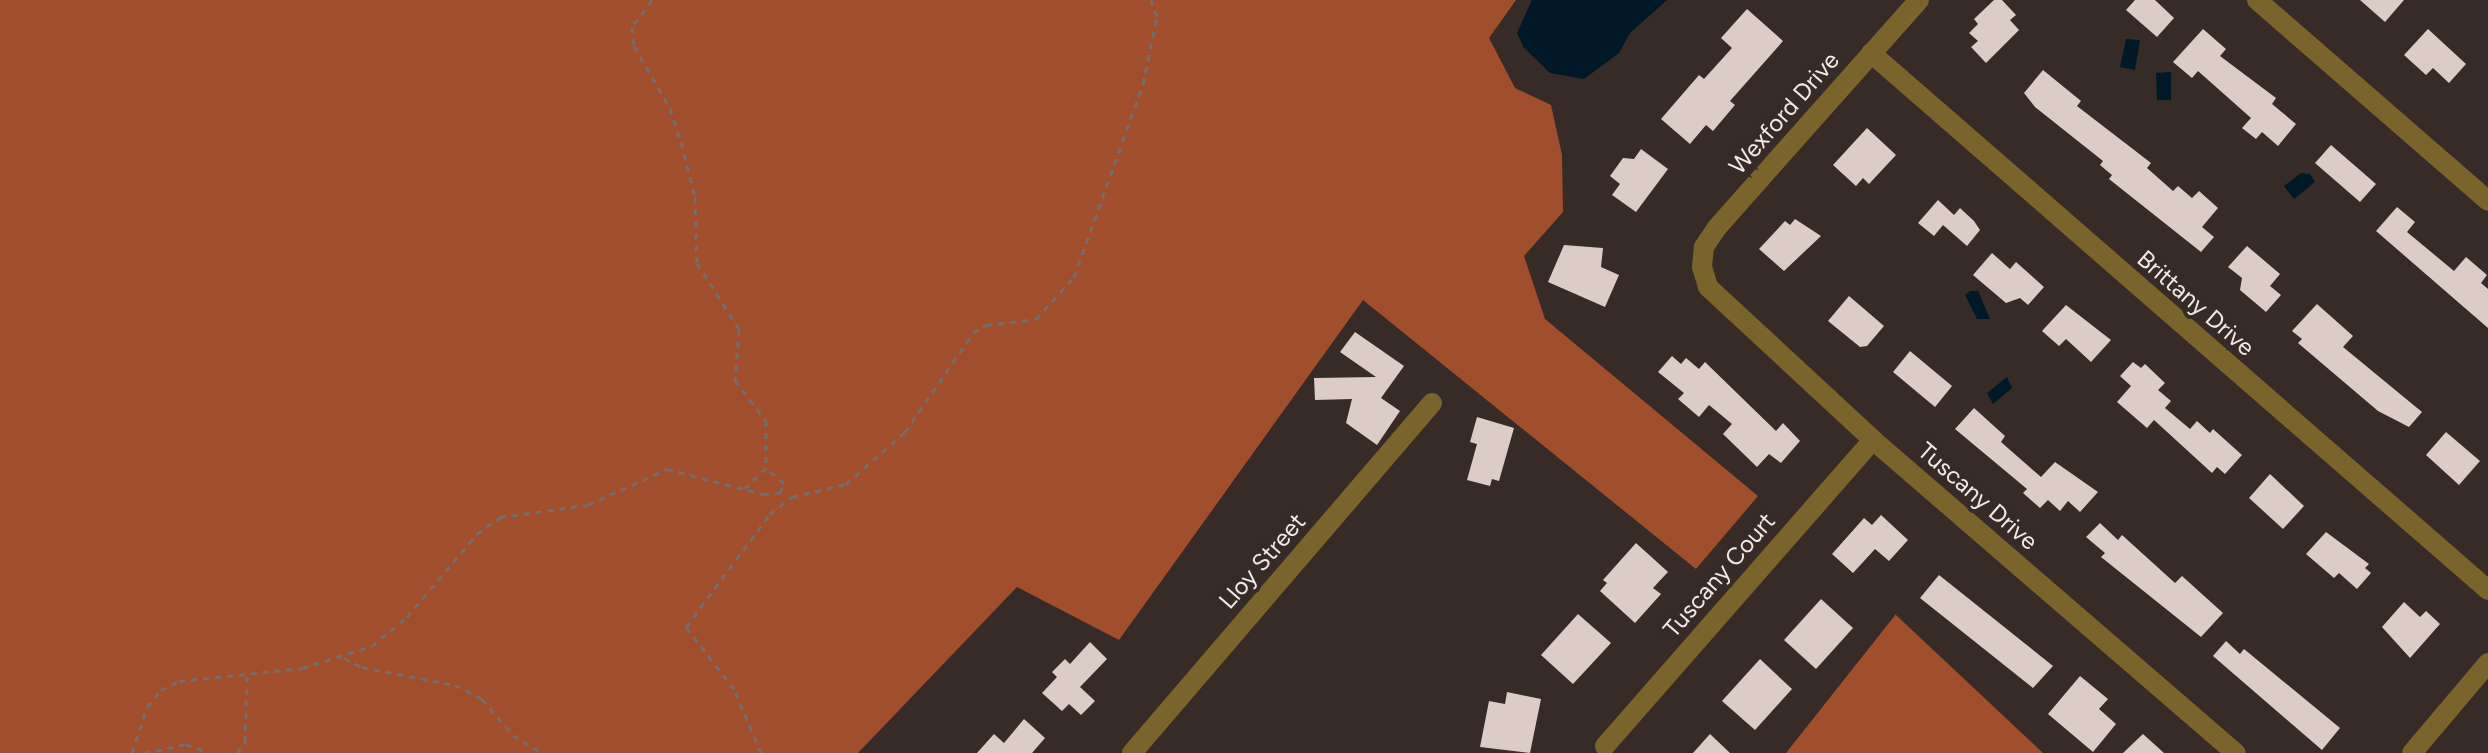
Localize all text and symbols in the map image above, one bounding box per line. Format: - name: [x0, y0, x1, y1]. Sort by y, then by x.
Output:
- street label: Wexford Drive: [1723, 46, 1845, 180]
- street label: Brittany Drive: [2131, 244, 2261, 362]
- street label: Tuscany Drive: [1912, 436, 2044, 556]
- street label: Lloy Street: [1213, 507, 1311, 615]
- street label: Tuscany Court: [1657, 507, 1781, 643]

